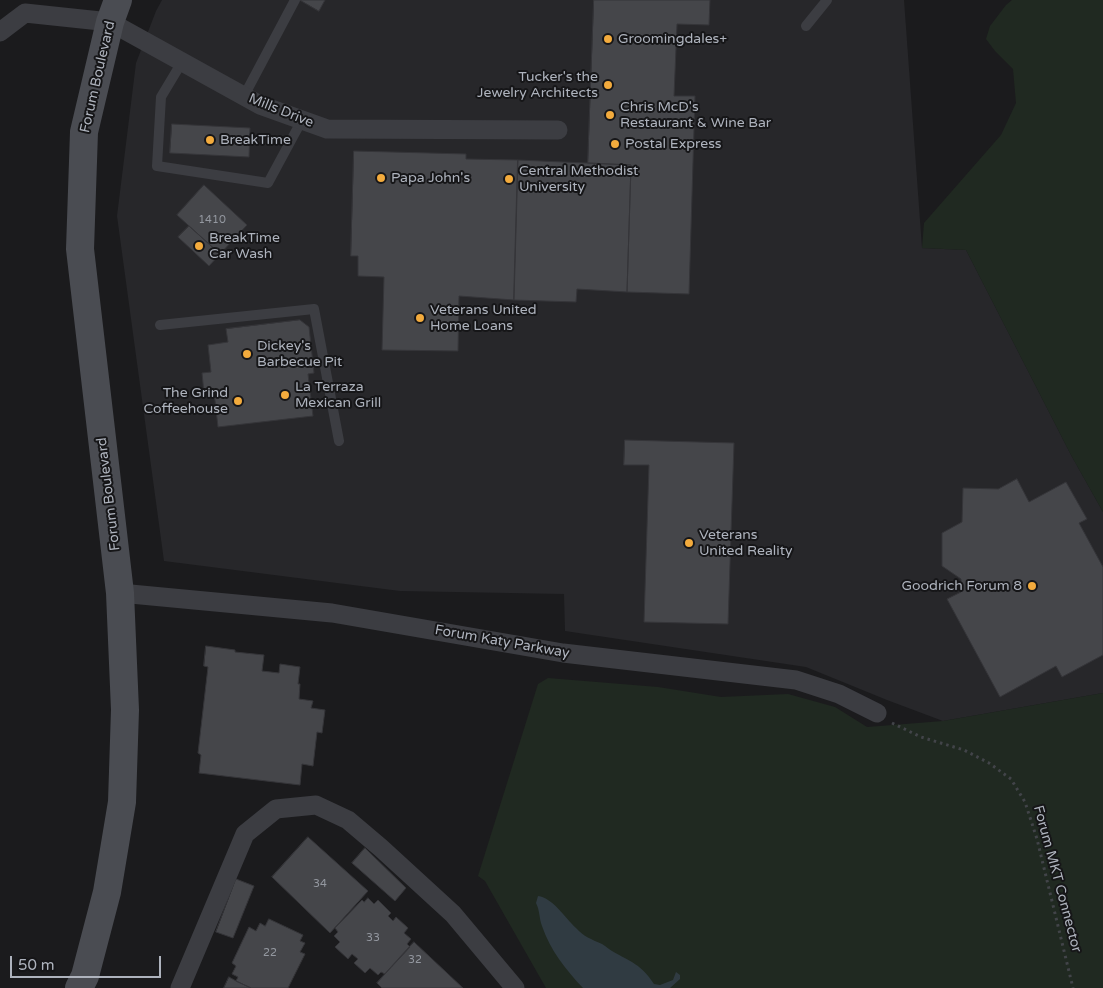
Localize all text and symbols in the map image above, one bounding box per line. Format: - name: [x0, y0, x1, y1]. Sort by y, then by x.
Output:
- street label: Forum Boulevard: [77, 20, 119, 134]
- place label: Groomingdales+: [618, 31, 727, 47]
- marker: Groomingdales+: [602, 33, 614, 45]
- place label: Tucker's the Jewelry Architects: [477, 69, 598, 102]
- marker: Tucker's the Jewelry Architects: [602, 79, 614, 91]
- street label: Mills Drive: [246, 90, 316, 132]
- place label: Chris McD's Restaurant & Wine Bar: [620, 99, 771, 132]
- marker: Chris McD's Restaurant & Wine Bar: [604, 109, 616, 121]
- place label: BreakTime: [220, 132, 291, 148]
- marker: BreakTime: [204, 134, 216, 146]
- place label: Postal Express: [625, 136, 722, 152]
- marker: Postal Express: [609, 138, 621, 150]
- place label: Central Methodist University: [519, 163, 638, 196]
- place label: Papa John's: [391, 170, 470, 186]
- marker: Papa John's: [375, 172, 387, 184]
- marker: Central Methodist University: [503, 173, 515, 185]
- house number: 1410: [198, 213, 226, 227]
- place label: BreakTime Car Wash: [209, 230, 280, 262]
- marker: BreakTime Car Wash: [193, 240, 205, 252]
- place label: Veterans United Home Loans: [430, 302, 537, 334]
- marker: Veterans United Home Loans: [414, 312, 426, 324]
- place label: Dickey's Barbecue Pit: [257, 338, 342, 371]
- marker: Dickey's Barbecue Pit: [241, 348, 253, 360]
- place label: La Terraza Mexican Grill: [295, 379, 381, 412]
- place label: The Grind Coffeehouse: [144, 385, 228, 418]
- marker: La Terraza Mexican Grill: [279, 389, 291, 401]
- marker: The Grind Coffeehouse: [232, 395, 244, 407]
- street label: Forum Boulevard: [94, 436, 124, 552]
- place label: Veterans United Reality: [699, 527, 793, 560]
- marker: Veterans United Reality: [683, 537, 695, 549]
- place label: Goodrich Forum 8: [901, 578, 1022, 594]
- marker: Goodrich Forum 8: [1026, 580, 1038, 592]
- street label: Forum Katy Parkway: [433, 622, 571, 662]
- street label: Forum MKT Connector: [1029, 804, 1085, 954]
- house number: 34: [313, 877, 327, 891]
- house number: 33: [366, 931, 380, 945]
- scale bar: [12, 946, 164, 978]
- house number: 22: [263, 946, 277, 960]
- house number: 32: [408, 953, 422, 967]
- text: 50 m: [18, 956, 55, 974]

